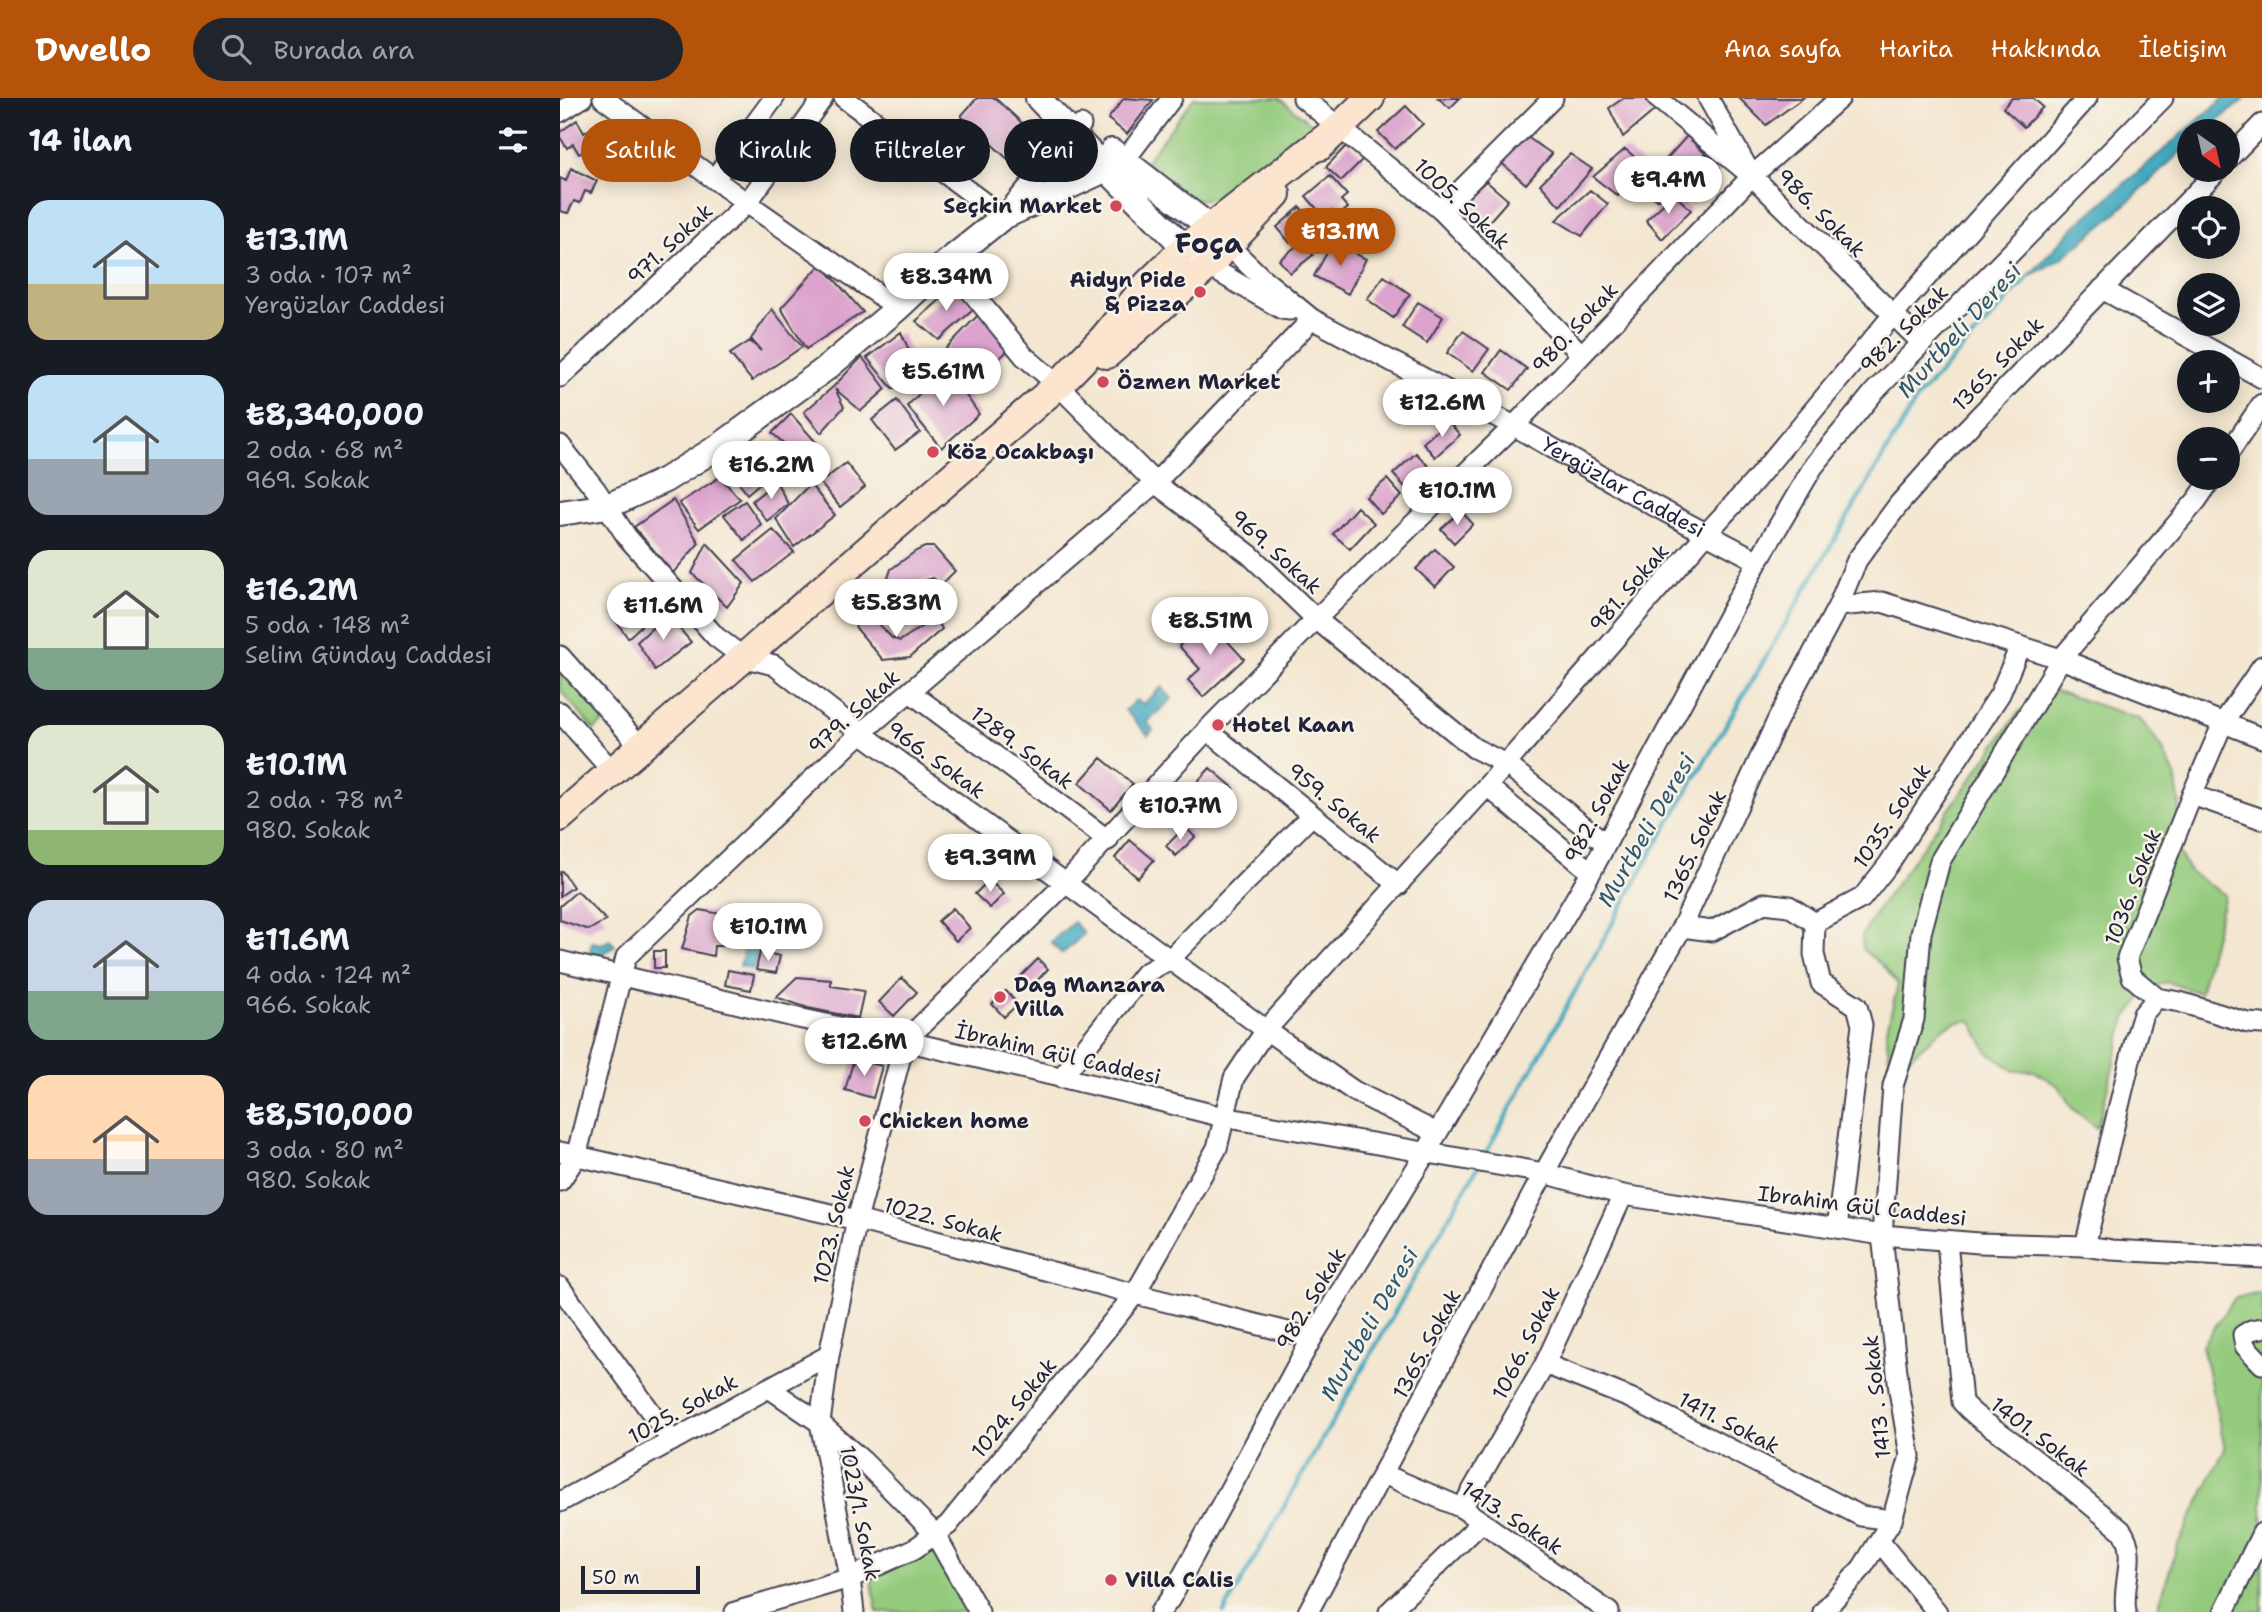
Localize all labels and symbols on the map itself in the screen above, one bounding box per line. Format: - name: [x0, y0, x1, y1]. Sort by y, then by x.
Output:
- north arrow: [2177, 119, 2240, 182]
- street label: 1005. Sokak: [1408, 152, 1516, 256]
- pin: ₺9.4M: [1619, 156, 1717, 216]
- street label: 986. Sokak: [1770, 162, 1872, 264]
- place label: Seçkin Market: [943, 192, 1102, 220]
- street label: 971. Sokak: [621, 197, 719, 291]
- marker: Seçkin Market: [1108, 198, 1124, 214]
- pin: ₺13.1M: [1283, 208, 1397, 268]
- district label: Foça: [1175, 224, 1243, 262]
- pin: ₺8.34M: [889, 254, 1003, 313]
- water label: Murtbeli Deresi: [1890, 256, 2028, 404]
- place label: Aidyn Pide & Pizza: [1069, 266, 1187, 318]
- street label: 980. Sokak: [1526, 276, 1624, 380]
- street label: 982. Sokak: [1854, 279, 1954, 379]
- marker: Aidyn Pide & Pizza: [1192, 284, 1208, 300]
- street label: 1365. Sokak: [1946, 311, 2050, 417]
- pin: ₺5.61M: [886, 348, 1000, 408]
- place label: Özmen Market: [1117, 368, 1280, 396]
- marker: Özmen Market: [1095, 374, 1111, 390]
- pin: ₺12.6M: [1385, 380, 1499, 439]
- street label: Yergüzlar Caddesi: [1536, 431, 1710, 544]
- place label: Köz Ocakbaşı: [947, 438, 1094, 466]
- pin: ₺16.2M: [714, 442, 828, 501]
- marker: Köz Ocakbaşı: [925, 444, 941, 460]
- pin: ₺10.1M: [1400, 468, 1514, 527]
- street label: 969. Sokak: [1224, 503, 1328, 601]
- street label: 981. Sokak: [1583, 538, 1675, 638]
- pin: ₺5.83M: [839, 580, 953, 639]
- pin: ₺11.6M: [606, 582, 720, 642]
- pin: ₺8.51M: [1153, 598, 1267, 657]
- street label: 979. Sokak: [802, 663, 906, 761]
- street label: 1289. Sokak: [965, 700, 1079, 796]
- place label: Hotel Kaan: [1232, 711, 1355, 739]
- street label: 966. Sokak: [881, 715, 991, 805]
- marker: Hotel Kaan: [1210, 717, 1226, 733]
- water label: Murtbeli Deresi: [1590, 748, 1702, 912]
- street label: 982. Sokak: [1558, 754, 1636, 868]
- street label: 959. Sokak: [1281, 757, 1387, 849]
- street label: 1035. Sokak: [1847, 758, 1937, 874]
- pin: ₺10.7M: [1123, 782, 1237, 842]
- street label: 1365. Sokak: [1657, 785, 1733, 907]
- street label: 1036. Sokak: [2098, 825, 2168, 949]
- pin: ₺9.39M: [933, 834, 1047, 894]
- pin: ₺10.1M: [711, 904, 825, 963]
- place label: Dag Manzara Villa: [1014, 971, 1166, 1023]
- marker: Dag Manzara Villa: [992, 989, 1008, 1005]
- street label: İbrahim Gül Caddesi: [952, 1017, 1164, 1091]
- pin: ₺12.6M: [807, 1018, 921, 1078]
- place label: Chicken home: [879, 1107, 1029, 1135]
- marker: Chicken home: [857, 1113, 873, 1129]
- street label: 1023. Sokak: [807, 1162, 861, 1288]
- street label: Ibrahim Gül Caddesi: [1756, 1179, 1968, 1233]
- street label: 1022. Sokak: [880, 1191, 1006, 1249]
- water label: Murtbeli Deresi: [1313, 1242, 1425, 1406]
- street label: 982. Sokak: [1269, 1243, 1353, 1355]
- street label: 1066. Sokak: [1485, 1282, 1567, 1404]
- street label: 1365. Sokak: [1386, 1284, 1468, 1404]
- street label: 1413 . Sokak: [1857, 1334, 1897, 1460]
- street label: 1024. Sokak: [965, 1352, 1063, 1464]
- street label: 1025. Sokak: [623, 1367, 743, 1451]
- street label: 1411. Sokak: [1674, 1386, 1784, 1460]
- street label: 1401. Sokak: [1985, 1391, 2095, 1483]
- street label: 1023/1. Sokak: [833, 1443, 887, 1583]
- street label: 1413. Sokak: [1456, 1475, 1568, 1561]
- scale bar: [581, 1563, 700, 1595]
- place label: Villa Calis: [1125, 1566, 1234, 1594]
- marker: Villa Calis: [1103, 1572, 1119, 1588]

